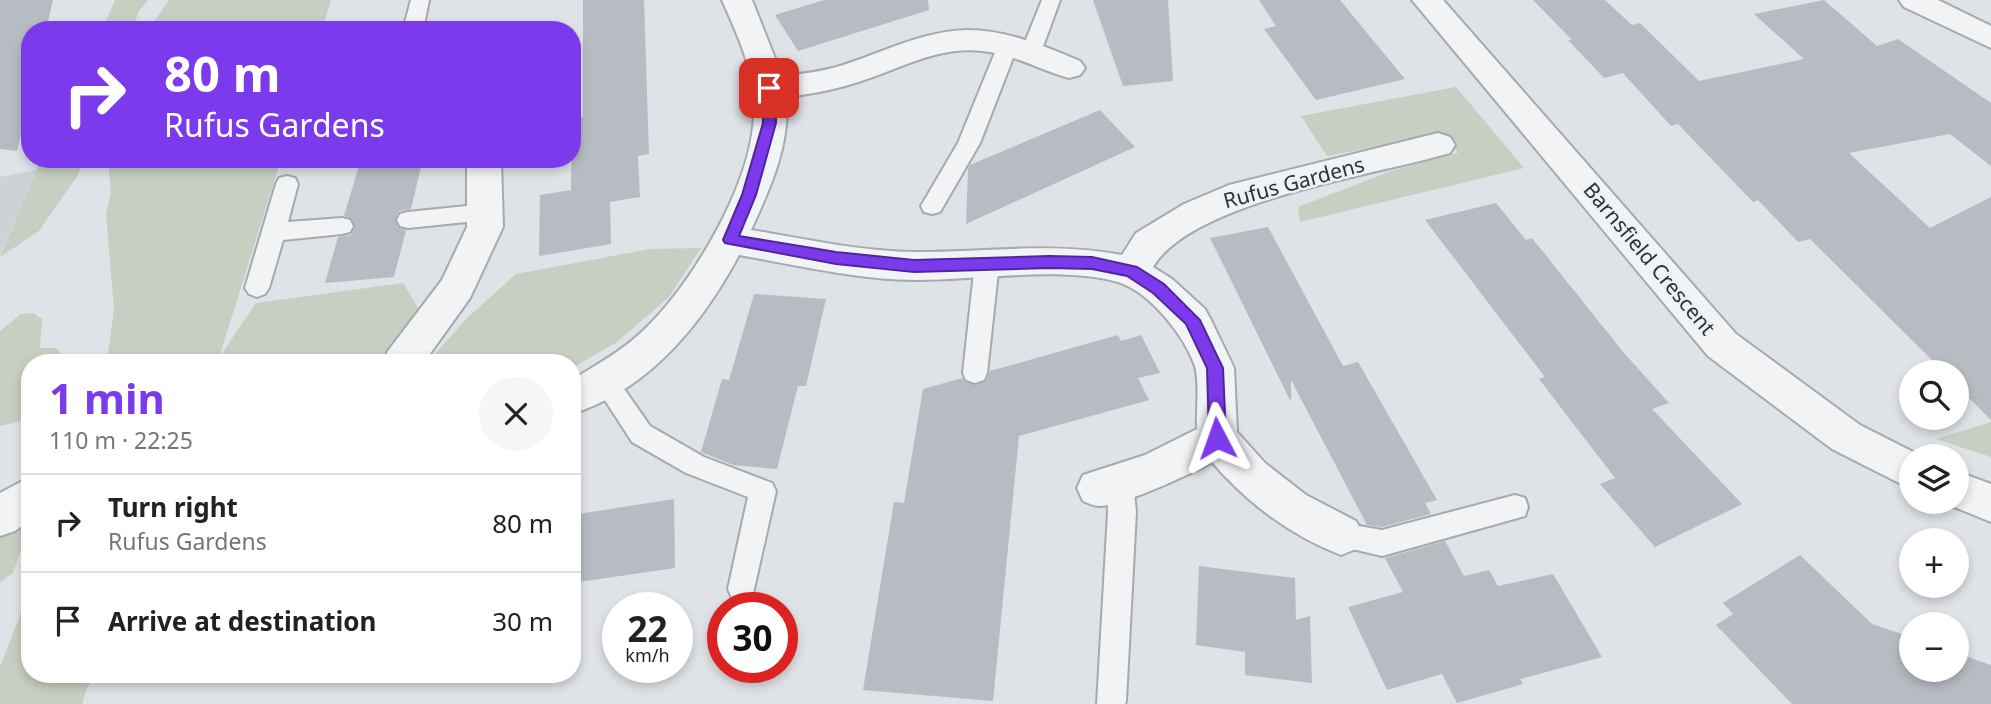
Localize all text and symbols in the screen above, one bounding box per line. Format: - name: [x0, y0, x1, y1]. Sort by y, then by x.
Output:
- text: 80 m: [164, 40, 281, 106]
- icon: right: [49, 49, 140, 140]
- pin: [739, 58, 799, 118]
- icon: arrive: [750, 69, 788, 107]
- text: Rufus Gardens: [164, 103, 385, 146]
- street label: Rufus Gardens: [1220, 150, 1367, 214]
- street label: Barnsfield Crescent: [1578, 176, 1722, 341]
- map controls: [1899, 360, 1969, 682]
- button: search: [1899, 360, 1969, 430]
- text: 1 min: [49, 369, 165, 426]
- button: close: [479, 377, 553, 451]
- position arrow: [1180, 401, 1254, 475]
- text: 110 m · 22:25: [49, 424, 193, 456]
- button: layers: [1899, 444, 1969, 514]
- text: Turn right: [108, 489, 238, 525]
- icon: right: [49, 504, 87, 542]
- text: 80 m: [492, 505, 553, 541]
- text: Rufus Gardens: [108, 525, 267, 557]
- button: +: [1899, 528, 1969, 598]
- speed limit sign: 30: [707, 592, 798, 683]
- icon: arrive: [49, 602, 87, 640]
- text: Arrive at destination: [108, 603, 377, 639]
- text: 30 m: [492, 603, 553, 639]
- text: 22: [627, 605, 668, 652]
- button: −: [1899, 612, 1969, 682]
- text: km/h: [625, 643, 670, 667]

